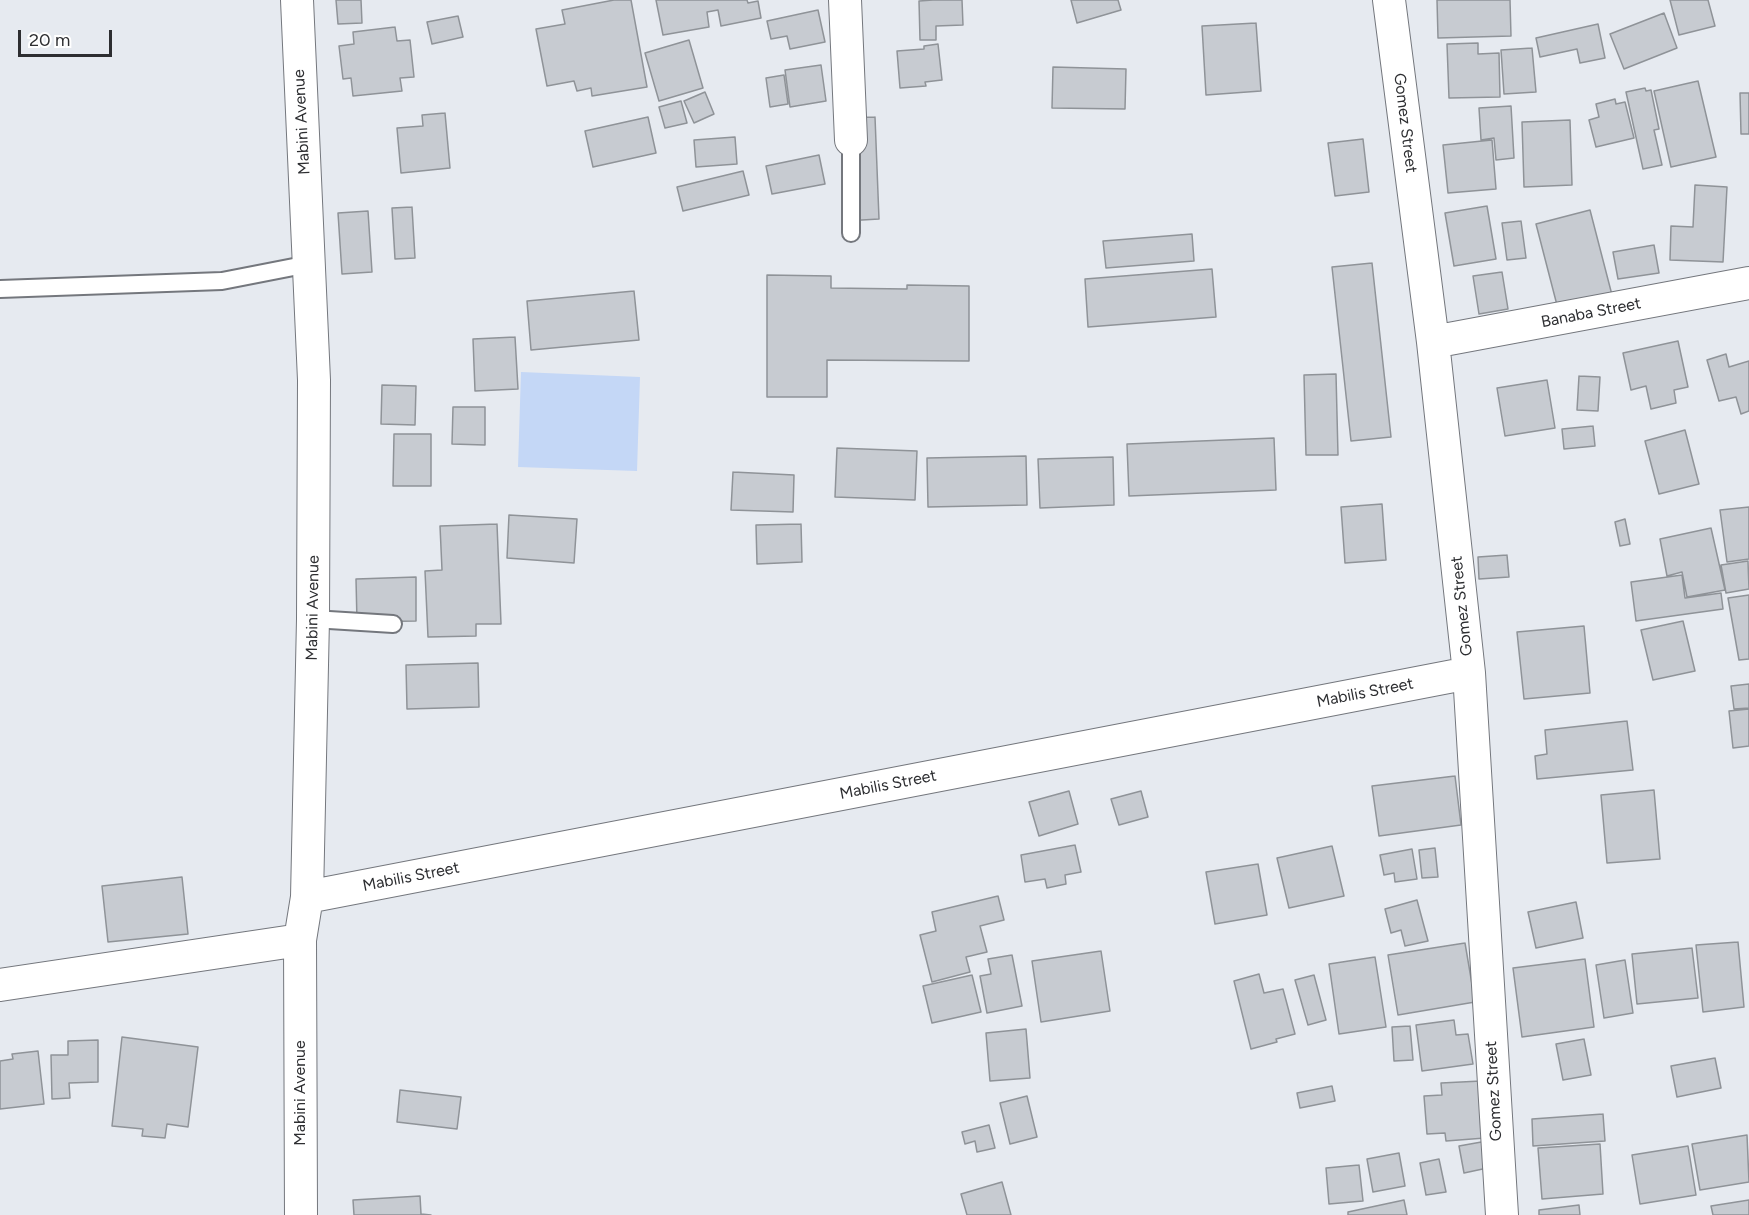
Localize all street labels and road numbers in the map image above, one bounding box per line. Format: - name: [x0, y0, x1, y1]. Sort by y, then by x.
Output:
- street label: Mabini Avenue: [290, 69, 314, 175]
- street label: Gomez Street: [1389, 72, 1421, 174]
- street label: Banaba Street: [1539, 294, 1643, 332]
- street label: Mabini Avenue: [302, 555, 324, 661]
- street label: Gomez Street: [1447, 555, 1477, 657]
- street label: Mabilis Street: [1315, 674, 1415, 712]
- street label: Mabilis Street: [838, 766, 938, 804]
- street label: Mabilis Street: [361, 858, 461, 896]
- street label: Mabini Avenue: [290, 1040, 310, 1146]
- street label: Gomez Street: [1482, 1040, 1506, 1142]

